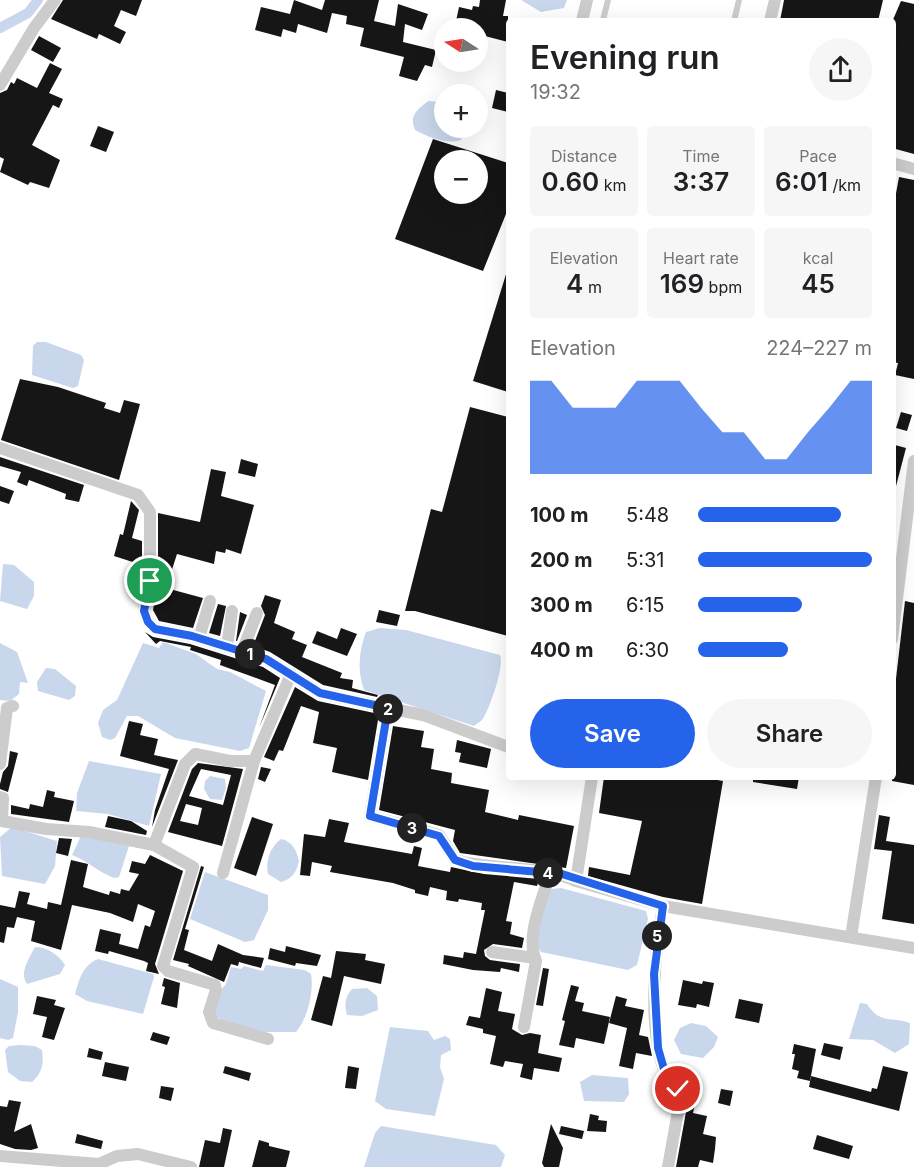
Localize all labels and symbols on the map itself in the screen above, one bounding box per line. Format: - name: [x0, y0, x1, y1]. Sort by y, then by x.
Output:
- north arrow: [434, 18, 488, 72]
- pin: [124, 555, 175, 606]
- pin: 1: [235, 639, 265, 669]
- pin: 2: [373, 694, 403, 724]
- pin: 3: [397, 813, 427, 843]
- pin: 4: [533, 858, 563, 888]
- pin: 5: [642, 921, 672, 951]
- pin: [652, 1063, 703, 1114]

